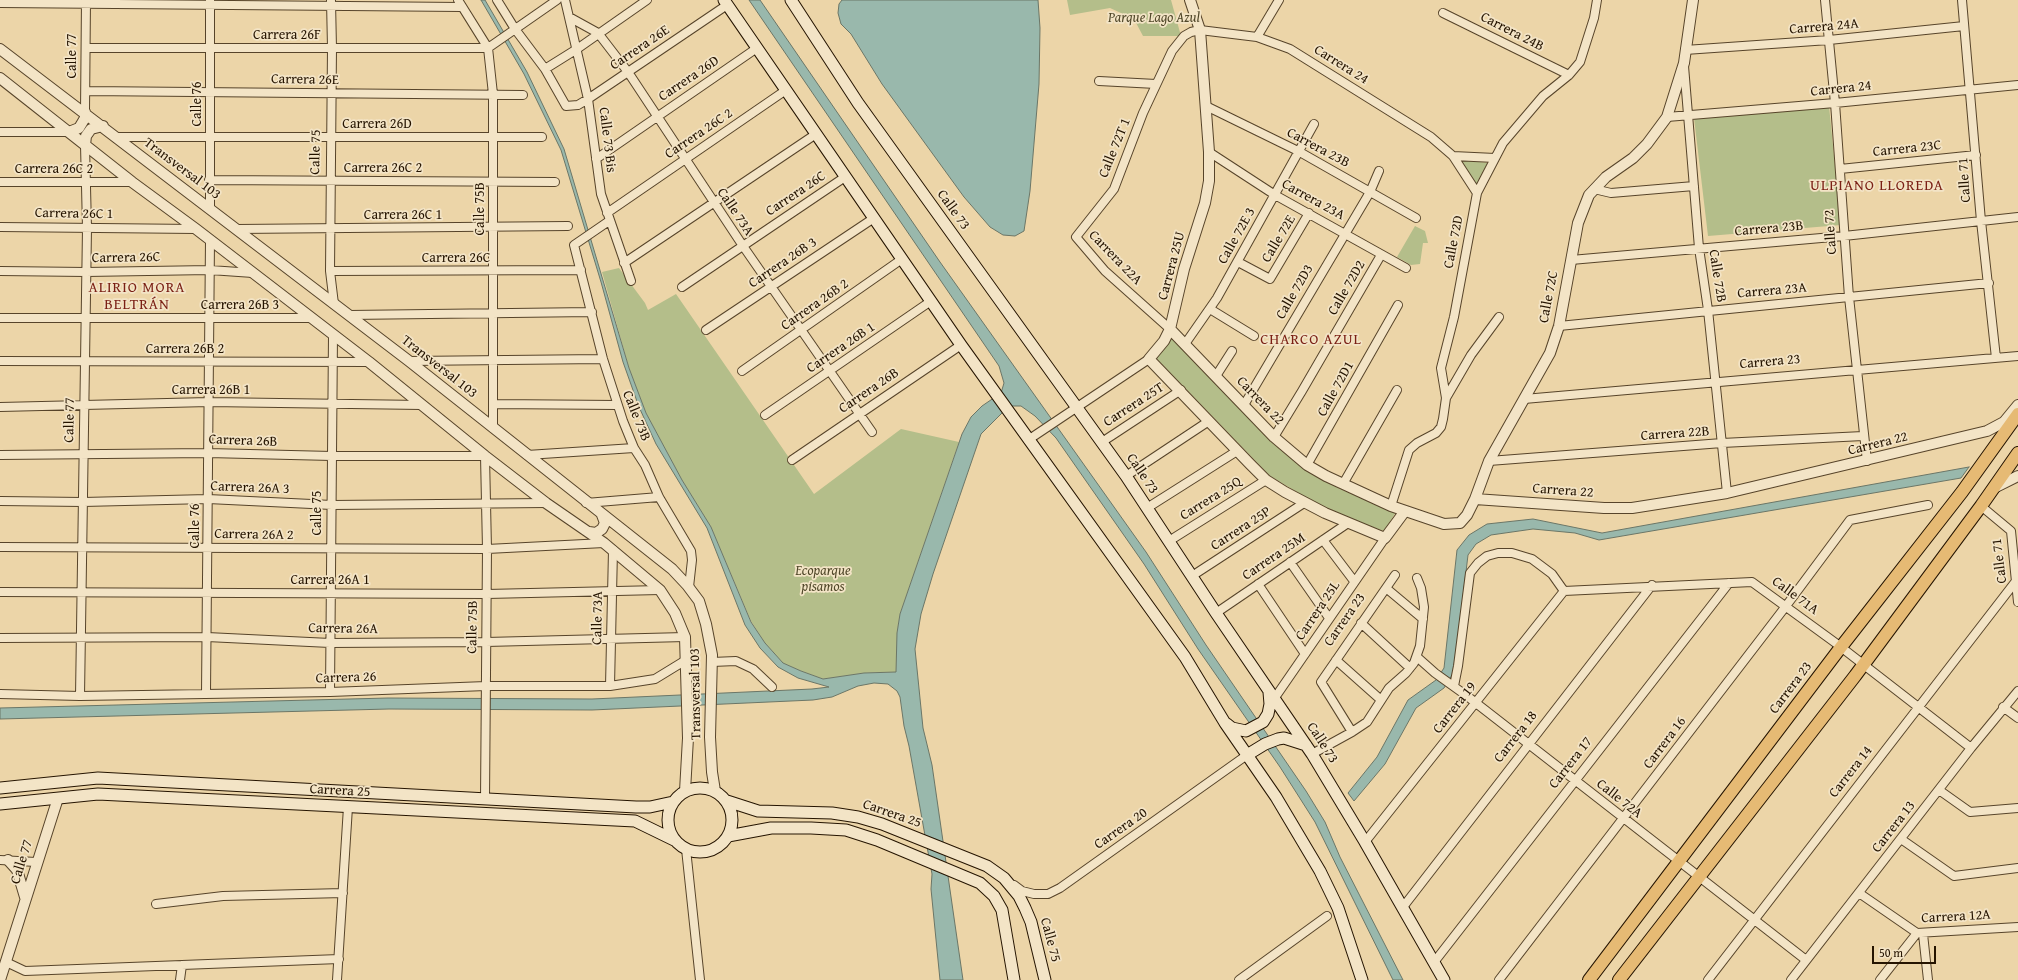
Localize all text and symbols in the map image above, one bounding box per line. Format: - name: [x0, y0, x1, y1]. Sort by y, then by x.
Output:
- street label: Carrera 24B: [1478, 9, 1546, 55]
- park label: Parque Lago Azul: [1108, 10, 1200, 26]
- street label: Carrera 24A: [1789, 16, 1859, 38]
- street label: Carrera 26E: [607, 22, 673, 74]
- street label: Carrera 26F: [253, 27, 321, 43]
- street label: Calle 77: [64, 33, 80, 79]
- street label: Carrera 24: [1311, 42, 1371, 88]
- street label: Carrera 26D: [656, 53, 722, 105]
- street label: Carrera 26E: [271, 71, 339, 89]
- street label: Carrera 24: [1810, 77, 1872, 101]
- street label: Calle 76: [189, 81, 205, 127]
- street label: Carrera 26C 2: [662, 105, 736, 163]
- street label: Calle 73 Bis: [595, 106, 619, 174]
- street label: Carrera 26D: [342, 116, 412, 132]
- street label: Calle 72T 1: [1095, 116, 1135, 180]
- street label: Carrera 23B: [1284, 124, 1352, 172]
- street label: Calle 75: [307, 129, 325, 175]
- street label: Transversal 103: [140, 135, 224, 203]
- street label: Carrera 23C: [1872, 137, 1942, 161]
- street label: Calle 71: [1955, 157, 1975, 203]
- street label: Carrera 26C 2: [344, 160, 422, 176]
- street label: Carrera 26C 2: [15, 161, 93, 177]
- street label: Carrera 26C: [763, 168, 829, 220]
- street label: Carrera 23A: [1279, 176, 1347, 224]
- district label: ULPIANO LLOREDA: [1810, 177, 1944, 195]
- street label: Calle 75B: [472, 182, 488, 236]
- street label: Calle 73A: [713, 185, 757, 239]
- street label: Calle 73: [933, 187, 973, 233]
- street label: Carrera 26C 1: [35, 205, 113, 223]
- street label: Calle 72E 3: [1215, 205, 1259, 267]
- street label: Carrera 26C 1: [364, 207, 442, 223]
- street label: Calle 72: [1821, 209, 1841, 255]
- street label: Calle 72E: [1258, 212, 1300, 266]
- street label: Calle 72D: [1441, 214, 1467, 270]
- street label: Carrera 23B: [1734, 218, 1804, 240]
- street label: Carrera 22A: [1085, 227, 1145, 289]
- street label: Carrera 25U: [1155, 230, 1189, 302]
- street label: Carrera 26B 3: [746, 234, 820, 292]
- street label: Calle 72B: [1705, 248, 1729, 304]
- street label: Carrera 26C: [92, 249, 160, 267]
- street label: Carrera 26C: [422, 250, 490, 266]
- street label: Calle 72D2: [1325, 258, 1369, 318]
- street label: Calle 72D3: [1273, 262, 1317, 322]
- street label: Calle 72C: [1536, 269, 1562, 325]
- street label: Carrera 26B 2: [778, 276, 852, 334]
- district label: ALIRIO MORA BELTRÁN: [89, 279, 185, 314]
- street label: Carrera 23A: [1737, 280, 1807, 302]
- street label: Carrera 26B 3: [201, 297, 279, 313]
- street label: Carrera 26B 1: [804, 319, 878, 377]
- district label: CHARCO AZUL: [1260, 331, 1362, 349]
- street label: Transversal 103: [398, 332, 480, 402]
- street label: Carrera 26B 2: [146, 341, 224, 357]
- street label: Carrera 23: [1739, 351, 1801, 373]
- street label: Calle 72D1: [1314, 358, 1358, 420]
- street label: Carrera 26B: [836, 365, 902, 417]
- street label: Carrera 22: [1233, 373, 1287, 429]
- street label: Carrera 25T: [1101, 379, 1167, 431]
- street label: Carrera 26B 1: [172, 382, 250, 398]
- street label: Calle 73B: [618, 388, 654, 444]
- street label: Calle 77: [61, 397, 79, 443]
- street label: Carrera 22B: [1640, 423, 1710, 445]
- street label: Carrera 22: [1846, 428, 1910, 460]
- street label: Carrera 26B: [208, 431, 278, 451]
- street label: Calle 73: [1122, 451, 1162, 497]
- street label: Carrera 25Q: [1177, 473, 1245, 525]
- street label: Carrera 26A 3: [210, 478, 290, 498]
- street label: Carrera 22: [1532, 480, 1594, 502]
- street label: Calle 75: [309, 490, 325, 536]
- street label: Calle 76: [187, 503, 203, 549]
- street label: Carrera 25P: [1208, 503, 1274, 555]
- street label: Carrera 26A 2: [214, 526, 294, 544]
- street label: Carrera 25M: [1239, 530, 1309, 584]
- street label: Calle 71: [1989, 538, 2011, 584]
- park label: Ecoparque pisamos: [795, 563, 851, 596]
- street label: Carrera 26A 1: [290, 572, 370, 588]
- street label: Calle 71A: [1768, 573, 1822, 619]
- street label: Carrera 25L: [1292, 578, 1344, 644]
- street label: Carrera 23: [1321, 590, 1369, 650]
- street label: Calle 73A: [589, 591, 607, 645]
- street label: Calle 75B: [464, 600, 482, 654]
- street label: Carrera 26A: [308, 620, 378, 638]
- street label: Transversal 103: [687, 648, 705, 740]
- street label: Carrera 23: [1766, 659, 1816, 717]
- street label: Carrera 26: [315, 669, 377, 687]
- street label: Carrera 19: [1430, 679, 1480, 737]
- street label: Carrera 18: [1491, 708, 1541, 766]
- street label: Carrera 16: [1640, 714, 1690, 772]
- street label: Calle 73: [1303, 719, 1341, 767]
- street label: Carrera 17: [1546, 734, 1596, 792]
- street label: Carrera 14: [1826, 743, 1876, 801]
- street label: Calle 72A: [1593, 776, 1645, 822]
- street label: Carrera 25: [309, 781, 371, 801]
- street label: Carrera 25: [860, 796, 924, 832]
- street label: Carrera 13: [1869, 798, 1919, 856]
- street label: Carrera 20: [1091, 805, 1151, 853]
- street label: Calle 77: [7, 838, 37, 886]
- street label: Carrera 12A: [1921, 907, 1991, 927]
- street label: Calle 75: [1036, 916, 1064, 964]
- scale bar: [1874, 938, 1938, 964]
- text: 50 m: [1879, 944, 1903, 961]

